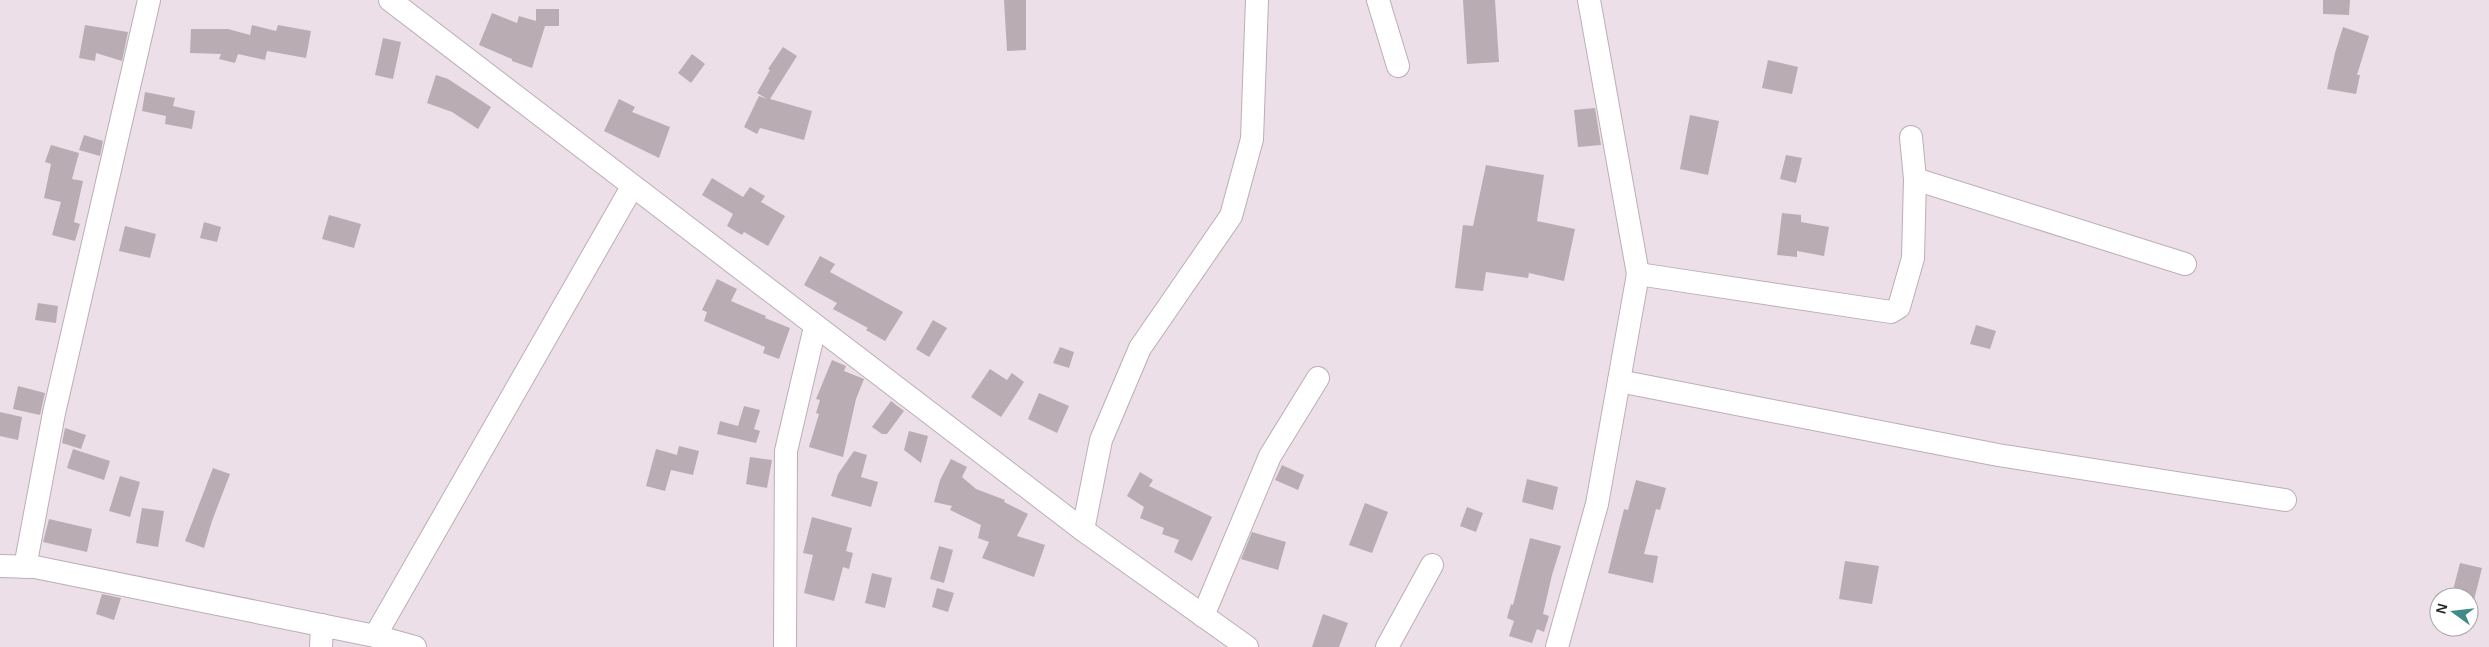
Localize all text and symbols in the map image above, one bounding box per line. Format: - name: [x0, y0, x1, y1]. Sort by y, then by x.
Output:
- north arrow: [2429, 587, 2479, 637]
- text: N: [2432, 602, 2450, 616]

